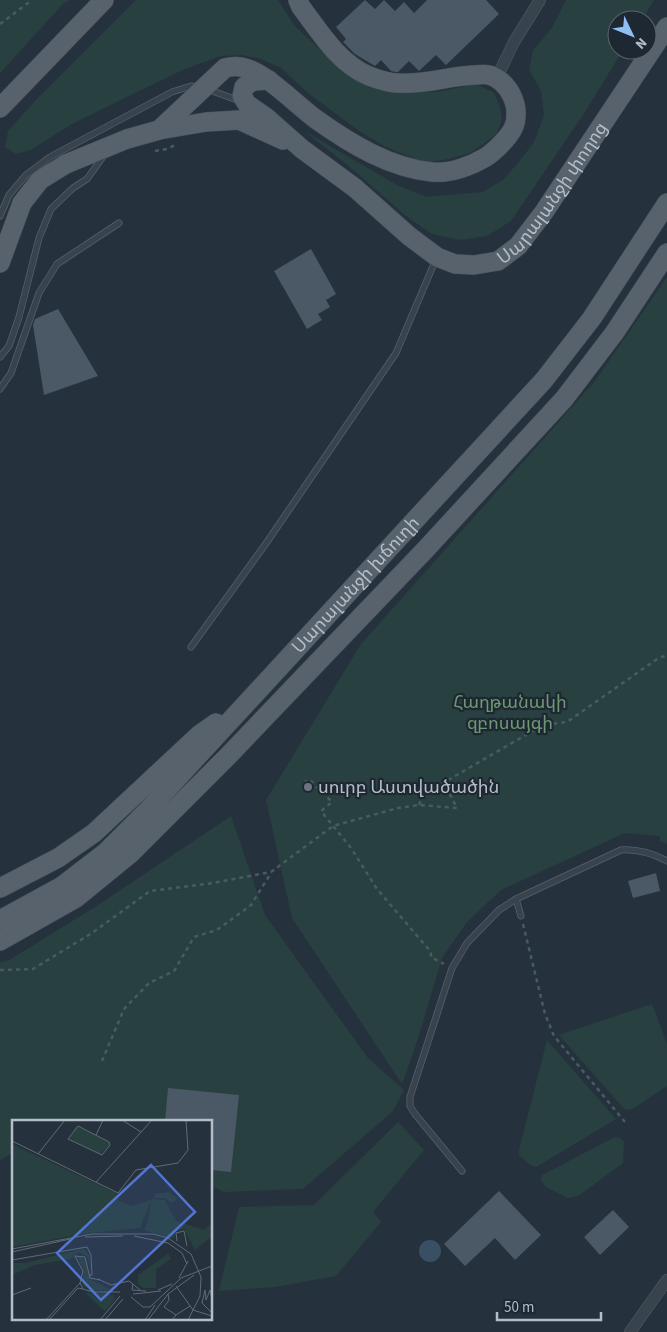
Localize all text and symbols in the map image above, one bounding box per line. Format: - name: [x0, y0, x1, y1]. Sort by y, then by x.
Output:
- north arrow: [607, 10, 657, 60]
- text: N: [630, 33, 651, 53]
- street label: Սարալանջի փողոց: [492, 117, 613, 270]
- street label: Սարալանջի խճուղի: [286, 511, 425, 659]
- park label: Հաղթանակի զբոսայգի: [453, 690, 567, 736]
- place label: սուրբ Աստվածածին: [318, 775, 499, 800]
- marker: սուրբ Աստվածածին: [302, 781, 314, 793]
- inset map: [12, 1120, 212, 1320]
- scale bar: [497, 1290, 601, 1322]
- text: 50 m: [504, 1297, 534, 1318]

